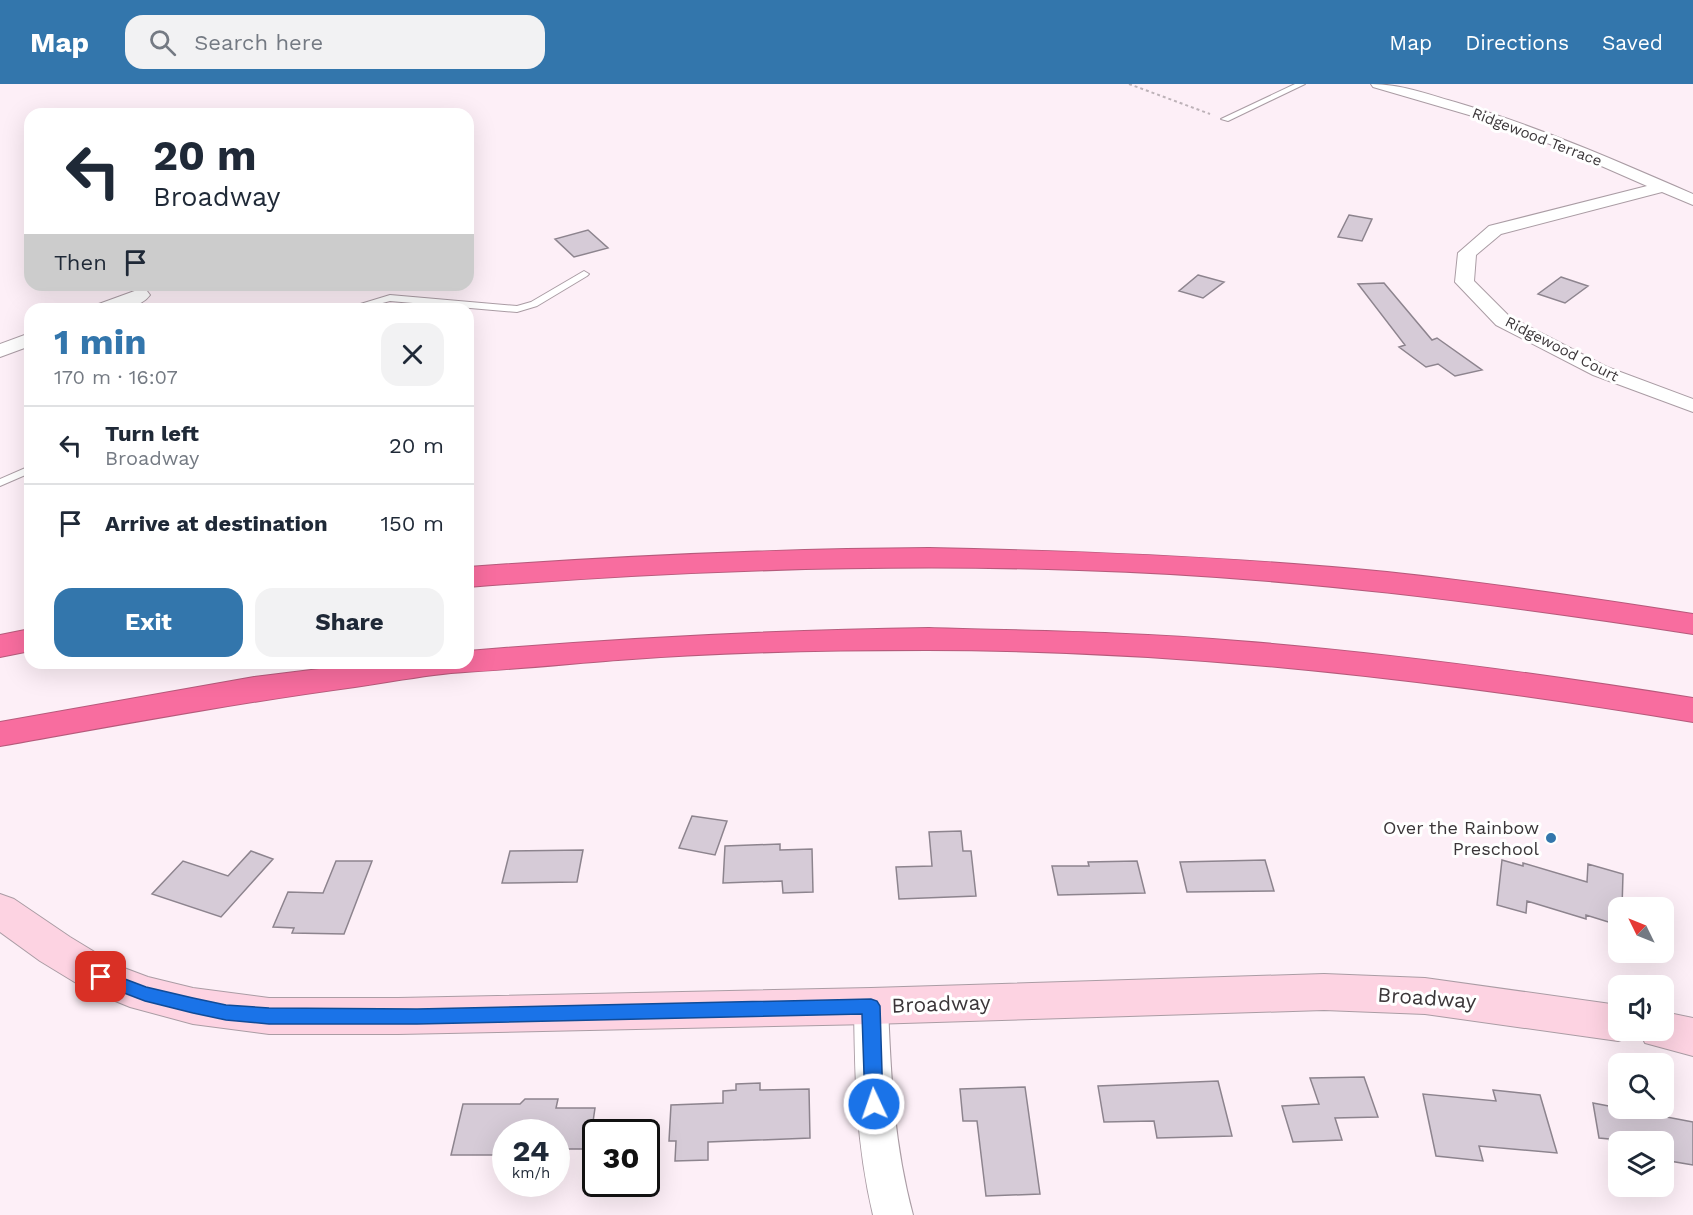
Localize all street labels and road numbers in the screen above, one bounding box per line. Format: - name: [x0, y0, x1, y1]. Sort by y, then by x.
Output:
- street label: Ridgewood Terrace: [1469, 104, 1605, 170]
- street label: Ridgewood Court: [1502, 313, 1622, 386]
- street label: Broadway: [1377, 982, 1477, 1013]
- street label: Broadway: [891, 989, 991, 1018]

